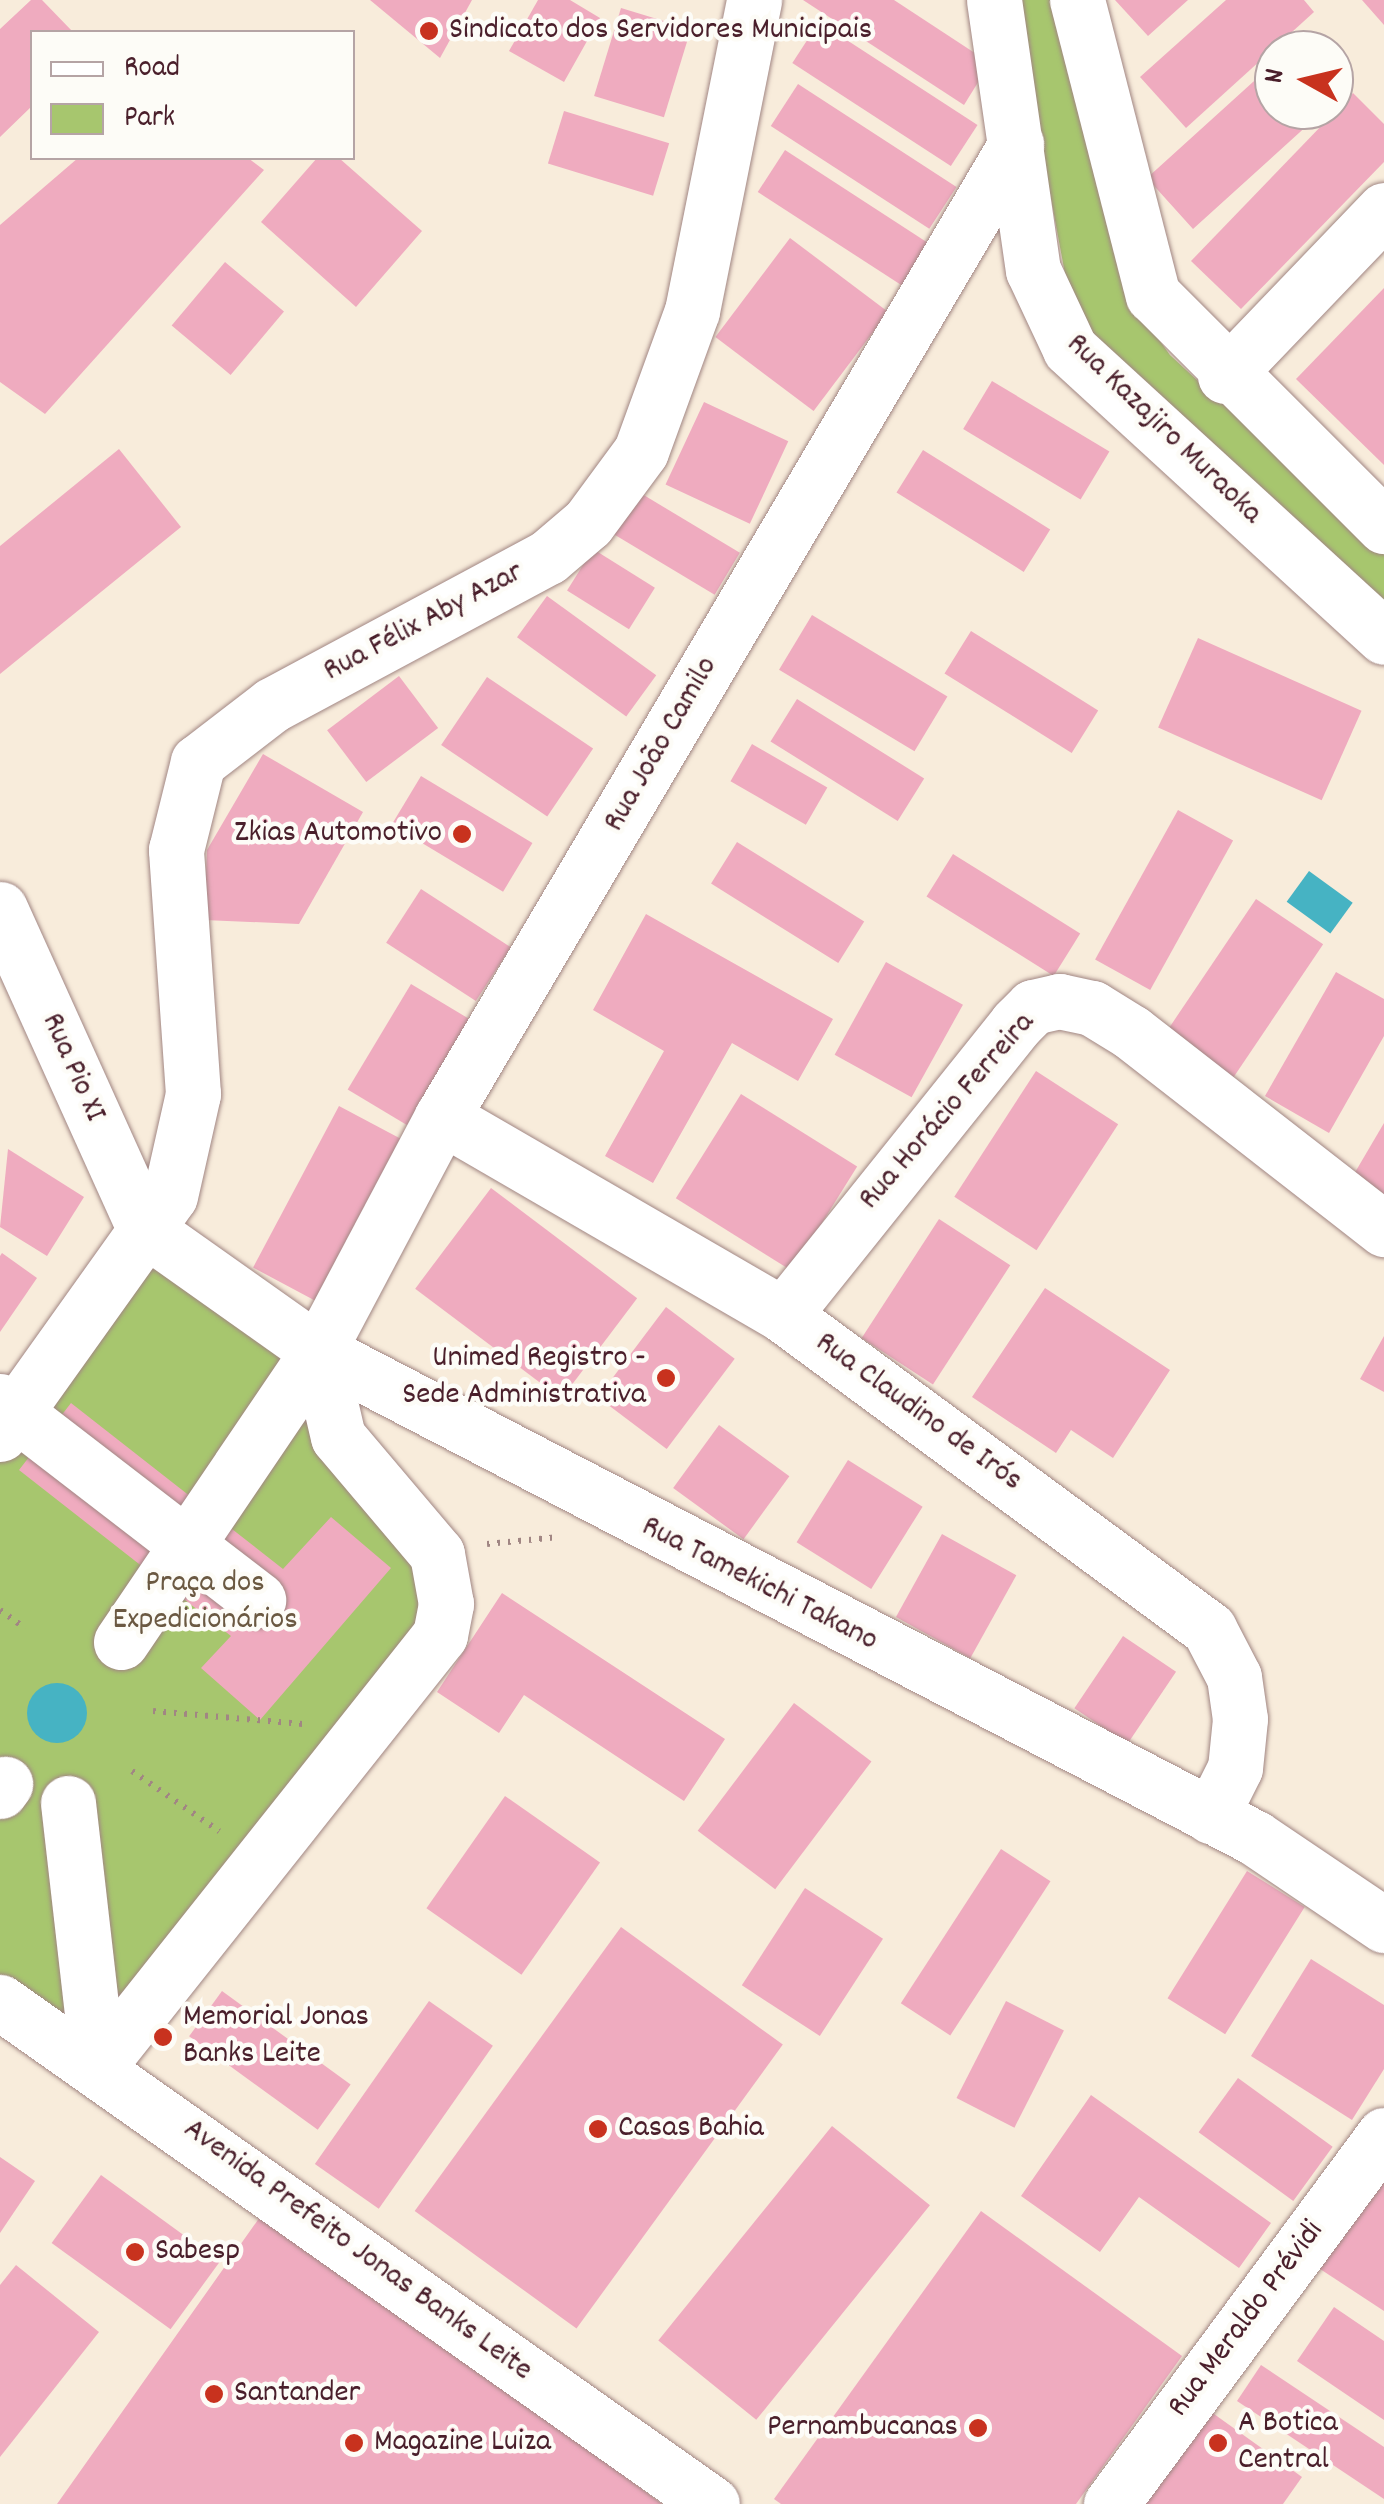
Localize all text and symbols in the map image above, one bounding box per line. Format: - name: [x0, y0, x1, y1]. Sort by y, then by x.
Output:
- place label: Sindicato dos Servidores Municipais: [449, 12, 872, 50]
- marker: Sindicato dos Servidores Municipais: [418, 20, 440, 42]
- legend: [30, 30, 355, 160]
- north arrow: [1254, 30, 1354, 130]
- text: Road: [124, 48, 180, 91]
- text: N: [1256, 66, 1297, 86]
- text: Park: [124, 98, 175, 141]
- street label: Rua Kazajiro Muraoka: [1057, 327, 1269, 533]
- street label: Rua Félix Aby Azar: [318, 554, 530, 692]
- street label: Rua João Camilo: [596, 651, 728, 839]
- place label: Zkias Automotivo: [234, 815, 442, 853]
- marker: Zkias Automotivo: [451, 823, 473, 845]
- street label: Rua Horácio Ferreira: [852, 1005, 1044, 1219]
- street label: Rua Pio XI: [31, 1008, 113, 1128]
- street label: Rua Claudino de Irós: [807, 1325, 1029, 1501]
- place label: Unimed Registro - Sede Administrativa: [402, 1341, 646, 1416]
- marker: Unimed Registro - Sede Administrativa: [655, 1367, 677, 1389]
- street label: Rua Tamekichi Takano: [634, 1509, 884, 1661]
- park label: Praça dos Expedicionários: [112, 1566, 298, 1641]
- place label: Memorial Jonas Banks Leite: [183, 2000, 369, 2075]
- marker: Memorial Jonas Banks Leite: [152, 2026, 174, 2048]
- place label: Casas Bahia: [618, 2110, 764, 2148]
- street label: Avenida Prefeito Jonas Banks Leite: [175, 2111, 539, 2391]
- marker: Casas Bahia: [587, 2118, 609, 2140]
- street label: Rua Meraldo Prévidi: [1161, 2214, 1333, 2426]
- place label: Sabesp: [155, 2233, 240, 2271]
- marker: Sabesp: [124, 2241, 146, 2263]
- place label: Santander: [234, 2375, 360, 2413]
- marker: Santander: [203, 2383, 225, 2405]
- place label: A Botica Central: [1238, 2406, 1338, 2481]
- place label: Pernambucanas: [767, 2409, 958, 2447]
- marker: Pernambucanas: [967, 2417, 989, 2439]
- place label: Magazine Luiza: [374, 2424, 551, 2462]
- marker: Magazine Luiza: [343, 2432, 365, 2454]
- marker: A Botica Central: [1207, 2432, 1229, 2454]

